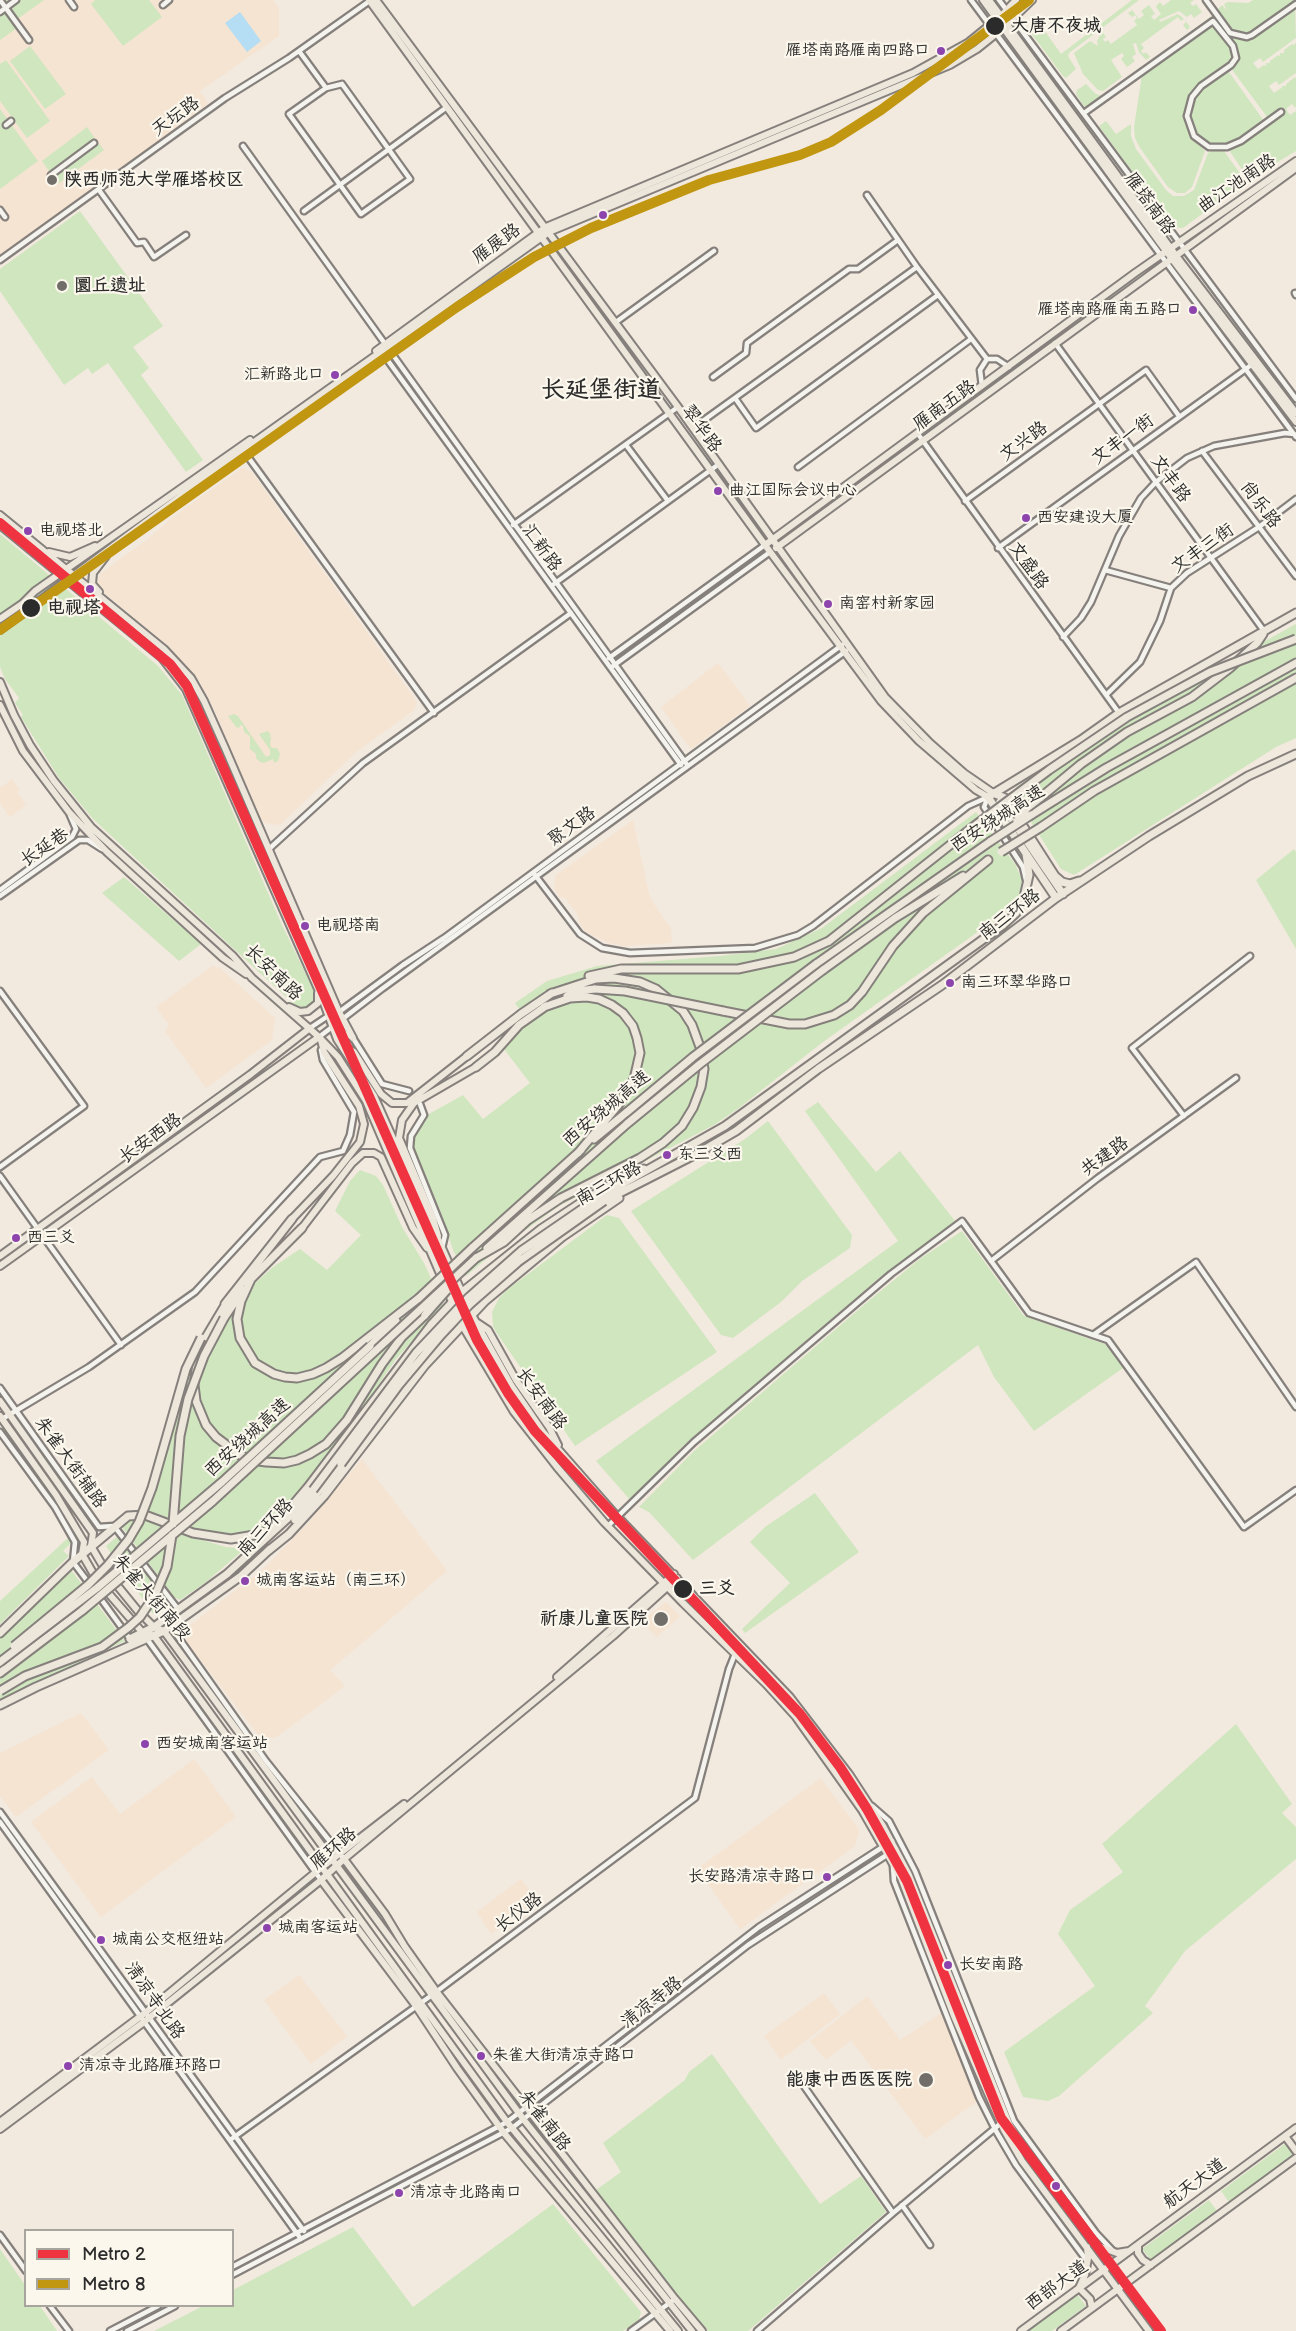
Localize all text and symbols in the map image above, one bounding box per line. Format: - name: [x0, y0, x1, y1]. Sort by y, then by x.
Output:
- marker: 大唐不夜城: [984, 15, 1006, 37]
- place label: 大唐不夜城: [1011, 15, 1101, 37]
- place label: 雁塔南路雁南四路口: [786, 41, 930, 61]
- marker: 雁塔南路雁南四路口: [935, 45, 947, 57]
- street label: 天坛路: [148, 92, 204, 142]
- street label: 曲江池南路: [1194, 150, 1280, 218]
- place label: 陕西师范大学雁塔校区: [64, 169, 244, 191]
- street label: 雁塔南路: [1119, 169, 1179, 239]
- marker: 陕西师范大学雁塔校区: [45, 173, 59, 187]
- unlabelled marker: [597, 209, 609, 221]
- street label: 雁展路: [469, 219, 525, 269]
- place label: 圜丘遗址: [74, 275, 146, 297]
- marker: 圜丘遗址: [55, 279, 69, 293]
- place label: 雁塔南路雁南五路口: [1038, 300, 1182, 320]
- marker: 雁塔南路雁南五路口: [1187, 304, 1199, 316]
- place label: 汇新路北口: [244, 365, 324, 385]
- marker: 汇新路北口: [329, 369, 341, 381]
- street label: 雁南五路: [910, 376, 980, 436]
- district label: 长延堡街道: [541, 377, 661, 405]
- street label: 翠华路: [676, 401, 726, 457]
- street label: 文丰一街: [1088, 410, 1158, 470]
- street label: 文兴路: [996, 417, 1052, 467]
- street label: 文丰路: [1145, 451, 1195, 507]
- street label: 尚乐路: [1235, 477, 1285, 533]
- place label: 曲江国际会议中心: [729, 481, 857, 501]
- marker: 曲江国际会议中心: [712, 485, 724, 497]
- place label: 西安建设大厦: [1037, 508, 1133, 528]
- marker: 西安建设大厦: [1020, 512, 1032, 524]
- street label: 汇新路: [516, 520, 566, 576]
- street label: 文丰三街: [1167, 520, 1239, 578]
- place label: 电视塔北: [39, 521, 103, 541]
- marker: 电视塔北: [22, 525, 34, 537]
- street label: 文盛路: [1003, 538, 1053, 594]
- unlabelled marker: [84, 583, 96, 595]
- place label: 南窑村新家园: [839, 594, 935, 614]
- marker: 电视塔: [20, 597, 42, 619]
- place label: 电视塔: [47, 597, 101, 619]
- marker: 南窑村新家园: [822, 598, 834, 610]
- street label: 西安绕城高速: [947, 781, 1049, 857]
- street label: 聚文路: [544, 802, 600, 852]
- street label: 长延巷: [17, 824, 73, 872]
- street label: 南三环路: [975, 885, 1045, 945]
- place label: 电视塔南: [316, 916, 380, 936]
- marker: 电视塔南: [299, 920, 311, 932]
- street label: 长安南路: [240, 940, 306, 1006]
- place label: 南三环翠华路口: [961, 973, 1073, 993]
- marker: 南三环翠华路口: [944, 977, 956, 989]
- street label: 西安绕城高速: [559, 1066, 655, 1152]
- street label: 长安西路: [116, 1109, 186, 1169]
- street label: 共建路: [1077, 1132, 1133, 1182]
- place label: 东三爻西: [678, 1145, 742, 1165]
- marker: 东三爻西: [661, 1149, 673, 1161]
- street label: 南三环路: [572, 1157, 646, 1211]
- place label: 西三爻: [27, 1228, 75, 1248]
- marker: 西三爻: [10, 1232, 22, 1244]
- street label: 长安南路: [511, 1364, 571, 1434]
- street label: 西安绕城高速: [201, 1394, 295, 1482]
- street label: 朱雀大街辅路: [30, 1413, 110, 1513]
- street label: 南三环路: [234, 1494, 298, 1562]
- street label: 朱雀大街南段: [107, 1550, 195, 1646]
- place label: 城南客运站（南三环）: [256, 1571, 416, 1591]
- marker: 城南客运站（南三环）: [239, 1575, 251, 1587]
- marker: 三爻: [672, 1578, 694, 1600]
- place label: 三爻: [699, 1578, 735, 1600]
- place label: 祈康儿童医院: [540, 1608, 648, 1630]
- marker: 祈康儿童医院: [652, 1610, 670, 1628]
- place label: 西安城南客运站: [156, 1734, 268, 1754]
- marker: 西安城南客运站: [139, 1738, 151, 1750]
- street label: 雁环路: [307, 1823, 361, 1875]
- place label: 长安路清凉寺路口: [688, 1867, 816, 1887]
- marker: 长安路清凉寺路口: [821, 1871, 833, 1883]
- street label: 长仪路: [491, 1888, 547, 1938]
- place label: 城南客运站: [278, 1918, 358, 1938]
- marker: 城南客运站: [261, 1922, 273, 1934]
- place label: 城南公交枢纽站: [112, 1930, 224, 1950]
- marker: 城南公交枢纽站: [95, 1934, 107, 1946]
- place label: 长安南路: [959, 1955, 1023, 1975]
- street label: 清凉寺北路: [119, 1958, 189, 2044]
- marker: 长安南路: [942, 1959, 954, 1971]
- street label: 清凉寺路: [617, 1972, 687, 2034]
- place label: 朱雀大街清凉寺路口: [492, 2046, 636, 2066]
- marker: 朱雀大街清凉寺路口: [475, 2050, 487, 2062]
- place label: 清凉寺北路雁环路口: [79, 2056, 223, 2076]
- marker: 清凉寺北路雁环路口: [62, 2060, 74, 2072]
- place label: 能康中西医医院: [786, 2069, 912, 2091]
- marker: 能康中西医医院: [917, 2071, 935, 2089]
- street label: 朱雀南路: [513, 2086, 575, 2156]
- street label: 航天大道: [1160, 2154, 1230, 2214]
- unlabelled marker: [1050, 2180, 1062, 2192]
- place label: 清凉寺北路南口: [410, 2183, 522, 2203]
- marker: 清凉寺北路南口: [393, 2187, 405, 2199]
- legend: [24, 2229, 234, 2307]
- text: Metro 2: [82, 2244, 146, 2265]
- street label: 西部大道: [1022, 2256, 1092, 2316]
- text: Metro 8: [82, 2274, 145, 2295]

